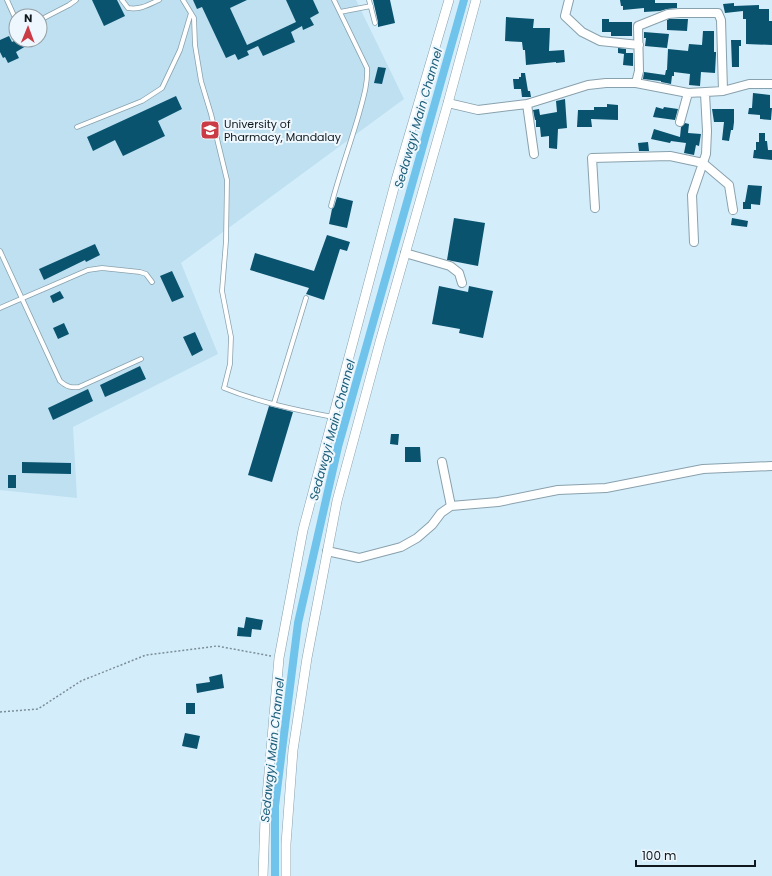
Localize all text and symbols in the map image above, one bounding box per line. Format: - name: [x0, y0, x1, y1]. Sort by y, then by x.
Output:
- north arrow: [8, 8, 48, 48]
- text: N: [24, 10, 32, 26]
- water label: Sedawgyi Main Channel: [390, 46, 446, 190]
- place label: University of Pharmacy, Mandalay: [224, 116, 342, 145]
- school or university icon: University of Pharmacy, Mandalay: [199, 119, 221, 141]
- water label: Sedawgyi Main Channel: [305, 358, 359, 502]
- water label: Sedawgyi Main Channel: [256, 677, 288, 823]
- scale bar: [636, 842, 755, 868]
- text: 100 m: [642, 847, 676, 864]

